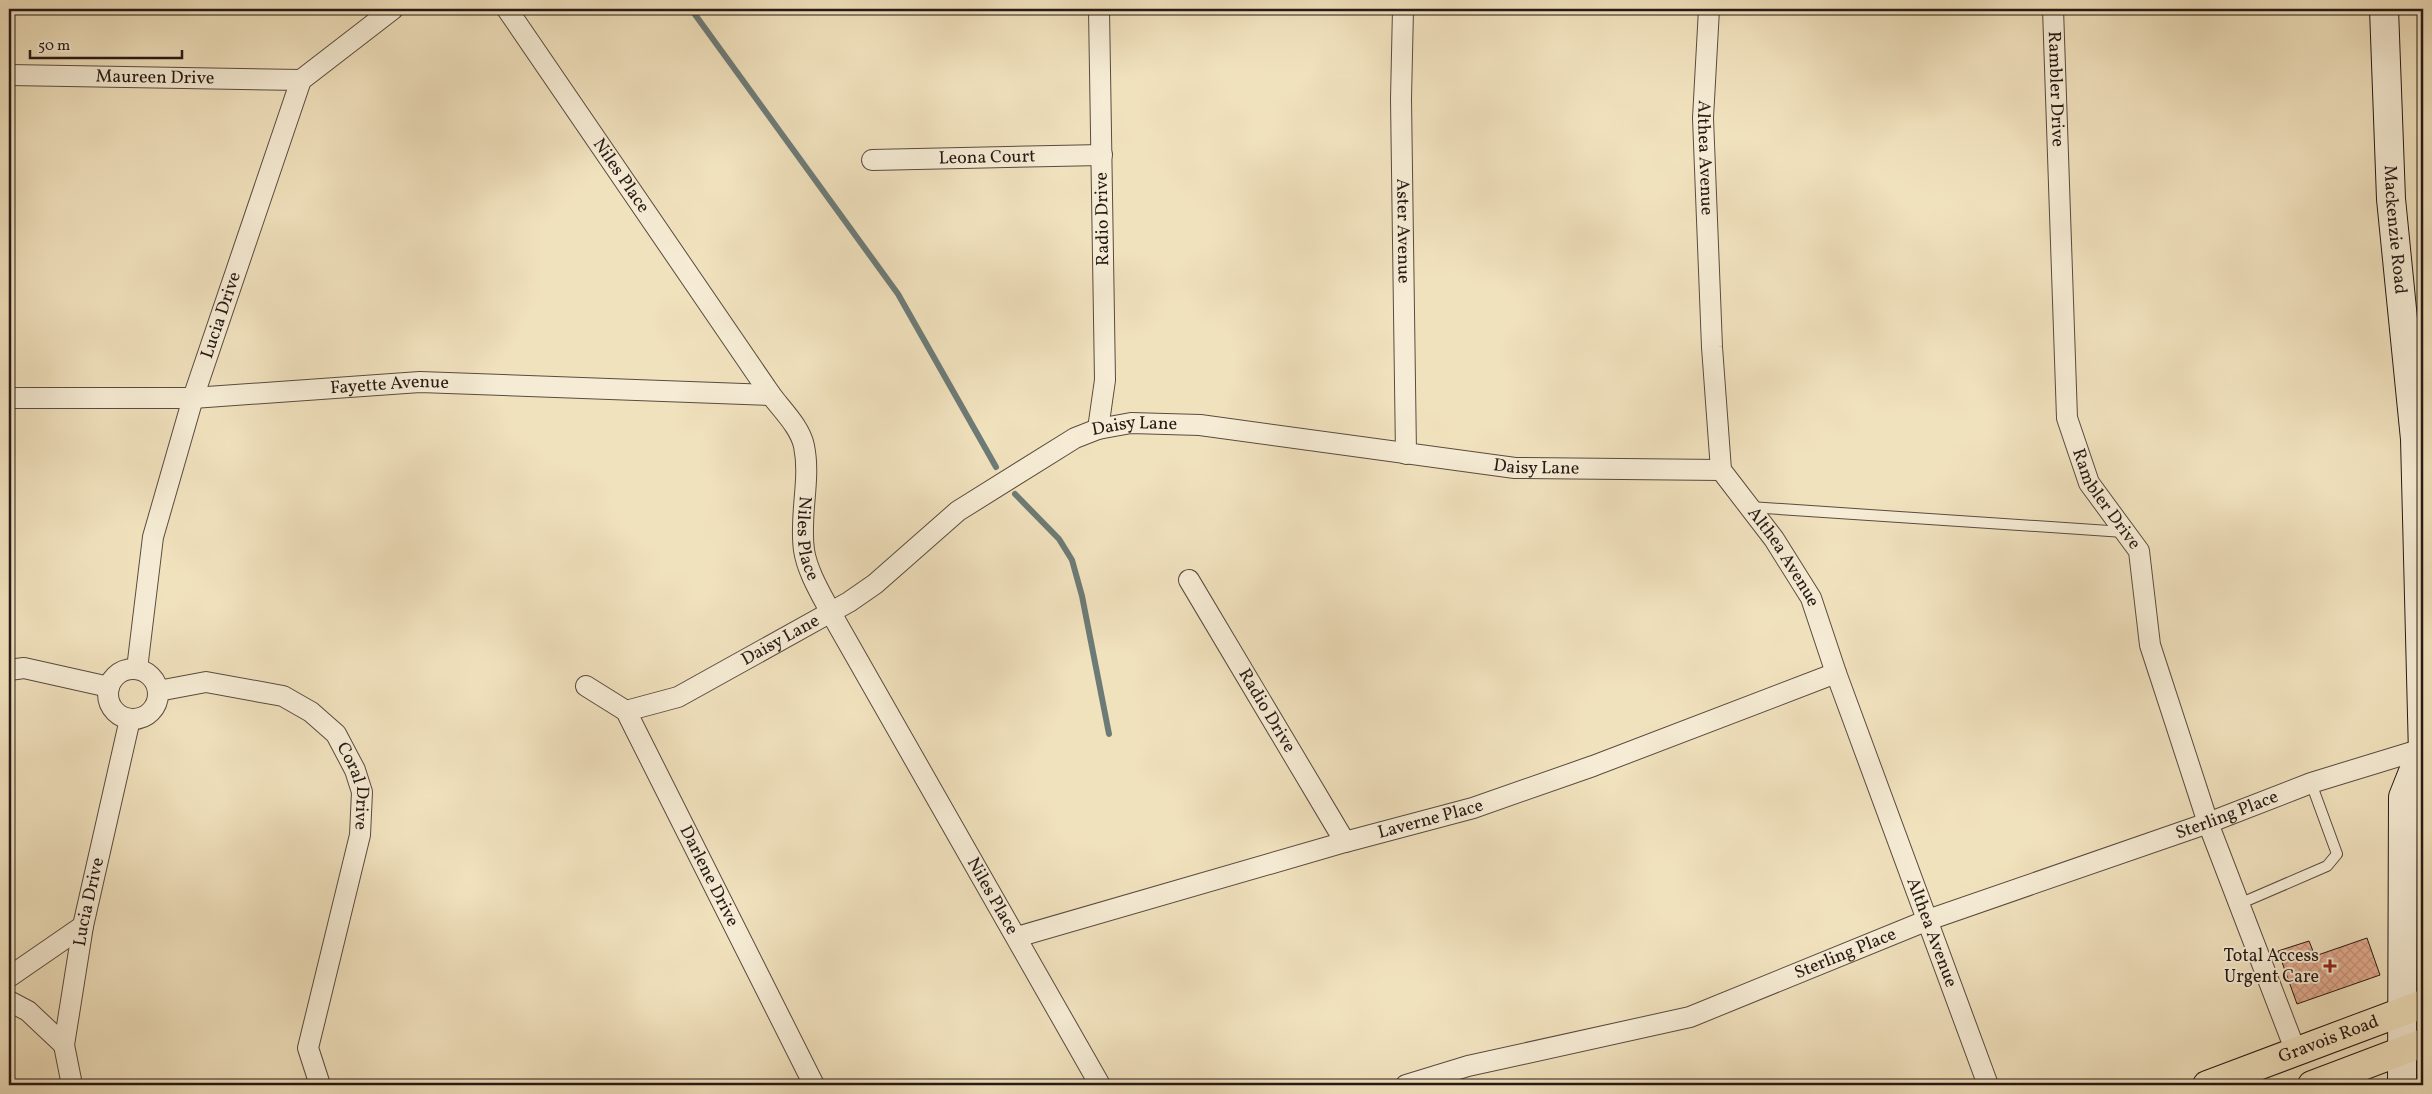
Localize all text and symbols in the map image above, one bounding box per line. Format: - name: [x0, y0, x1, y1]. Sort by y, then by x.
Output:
- scale bar: [30, 28, 182, 60]
- street label: Rambler Drive: [2041, 31, 2070, 147]
- text: 50 m: [38, 36, 70, 57]
- street label: Maureen Drive: [95, 64, 215, 91]
- street label: Althea Avenue: [1691, 100, 1719, 216]
- street label: Niles Place: [587, 133, 655, 218]
- street label: Leona Court: [938, 144, 1036, 171]
- street label: Mackenzie Road: [2377, 165, 2413, 295]
- street label: Radio Drive: [1090, 172, 1116, 266]
- street label: Aster Avenue: [1390, 178, 1416, 284]
- street label: Lucia Drive: [195, 268, 247, 362]
- street label: Fayette Avenue: [329, 369, 449, 401]
- street label: Daisy Lane: [1090, 410, 1178, 442]
- street label: Rambler Drive: [2066, 445, 2147, 555]
- street label: Daisy Lane: [1492, 453, 1579, 481]
- street label: Niles Place: [790, 495, 825, 585]
- street label: Althea Avenue: [1741, 502, 1825, 610]
- street label: Daisy Lane: [737, 608, 824, 672]
- street label: Radio Drive: [1232, 664, 1302, 757]
- street label: Coral Drive: [330, 738, 375, 831]
- street label: Sterling Place: [2172, 784, 2282, 846]
- street label: Laverne Place: [1375, 793, 1487, 845]
- street label: Darlene Drive: [673, 821, 745, 931]
- street label: Niles Place: [960, 853, 1024, 939]
- street label: Lucia Drive: [67, 855, 111, 948]
- street label: Althea Avenue: [1900, 874, 1963, 991]
- street label: Sterling Place: [1791, 922, 1900, 986]
- place label: Total Access Urgent Care: [2224, 944, 2319, 990]
- marker: Total Access Urgent Care: [2323, 959, 2337, 973]
- street label: Gravois Road: [2275, 1009, 2382, 1070]

